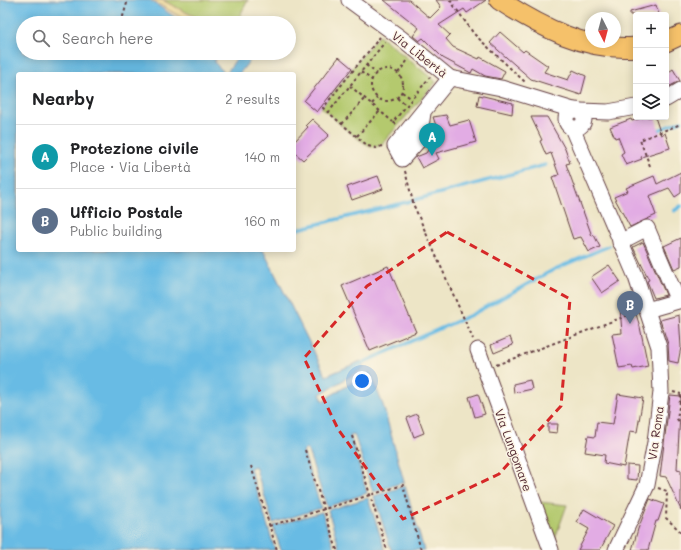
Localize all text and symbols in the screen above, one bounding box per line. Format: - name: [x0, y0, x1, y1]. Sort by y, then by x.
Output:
- north arrow: [585, 12, 621, 48]
- map controls: [633, 12, 669, 120]
- button: +: [633, 12, 669, 48]
- search box: [16, 16, 296, 60]
- icon: search: [30, 27, 52, 49]
- street label: Via Libertà: [389, 27, 451, 81]
- text: Search here: [62, 28, 153, 48]
- button: −: [633, 48, 669, 84]
- button: layers: [633, 84, 669, 120]
- text: Nearby: [32, 87, 94, 109]
- text: 2 results: [225, 90, 280, 107]
- pin: A: [419, 123, 445, 156]
- text: Protezione civile: [70, 138, 199, 158]
- text: A: [40, 148, 50, 165]
- text: 140 m: [244, 148, 280, 165]
- text: Place · Via Libertà: [70, 158, 191, 175]
- text: Ufficio Postale: [70, 202, 183, 222]
- text: B: [41, 212, 49, 229]
- text: 160 m: [244, 212, 280, 229]
- text: Public building: [70, 222, 162, 239]
- pin: B: [617, 291, 643, 324]
- your location: [352, 371, 372, 391]
- street label: Via Roma: [643, 405, 667, 461]
- street label: Via Lungomare: [492, 406, 536, 494]

